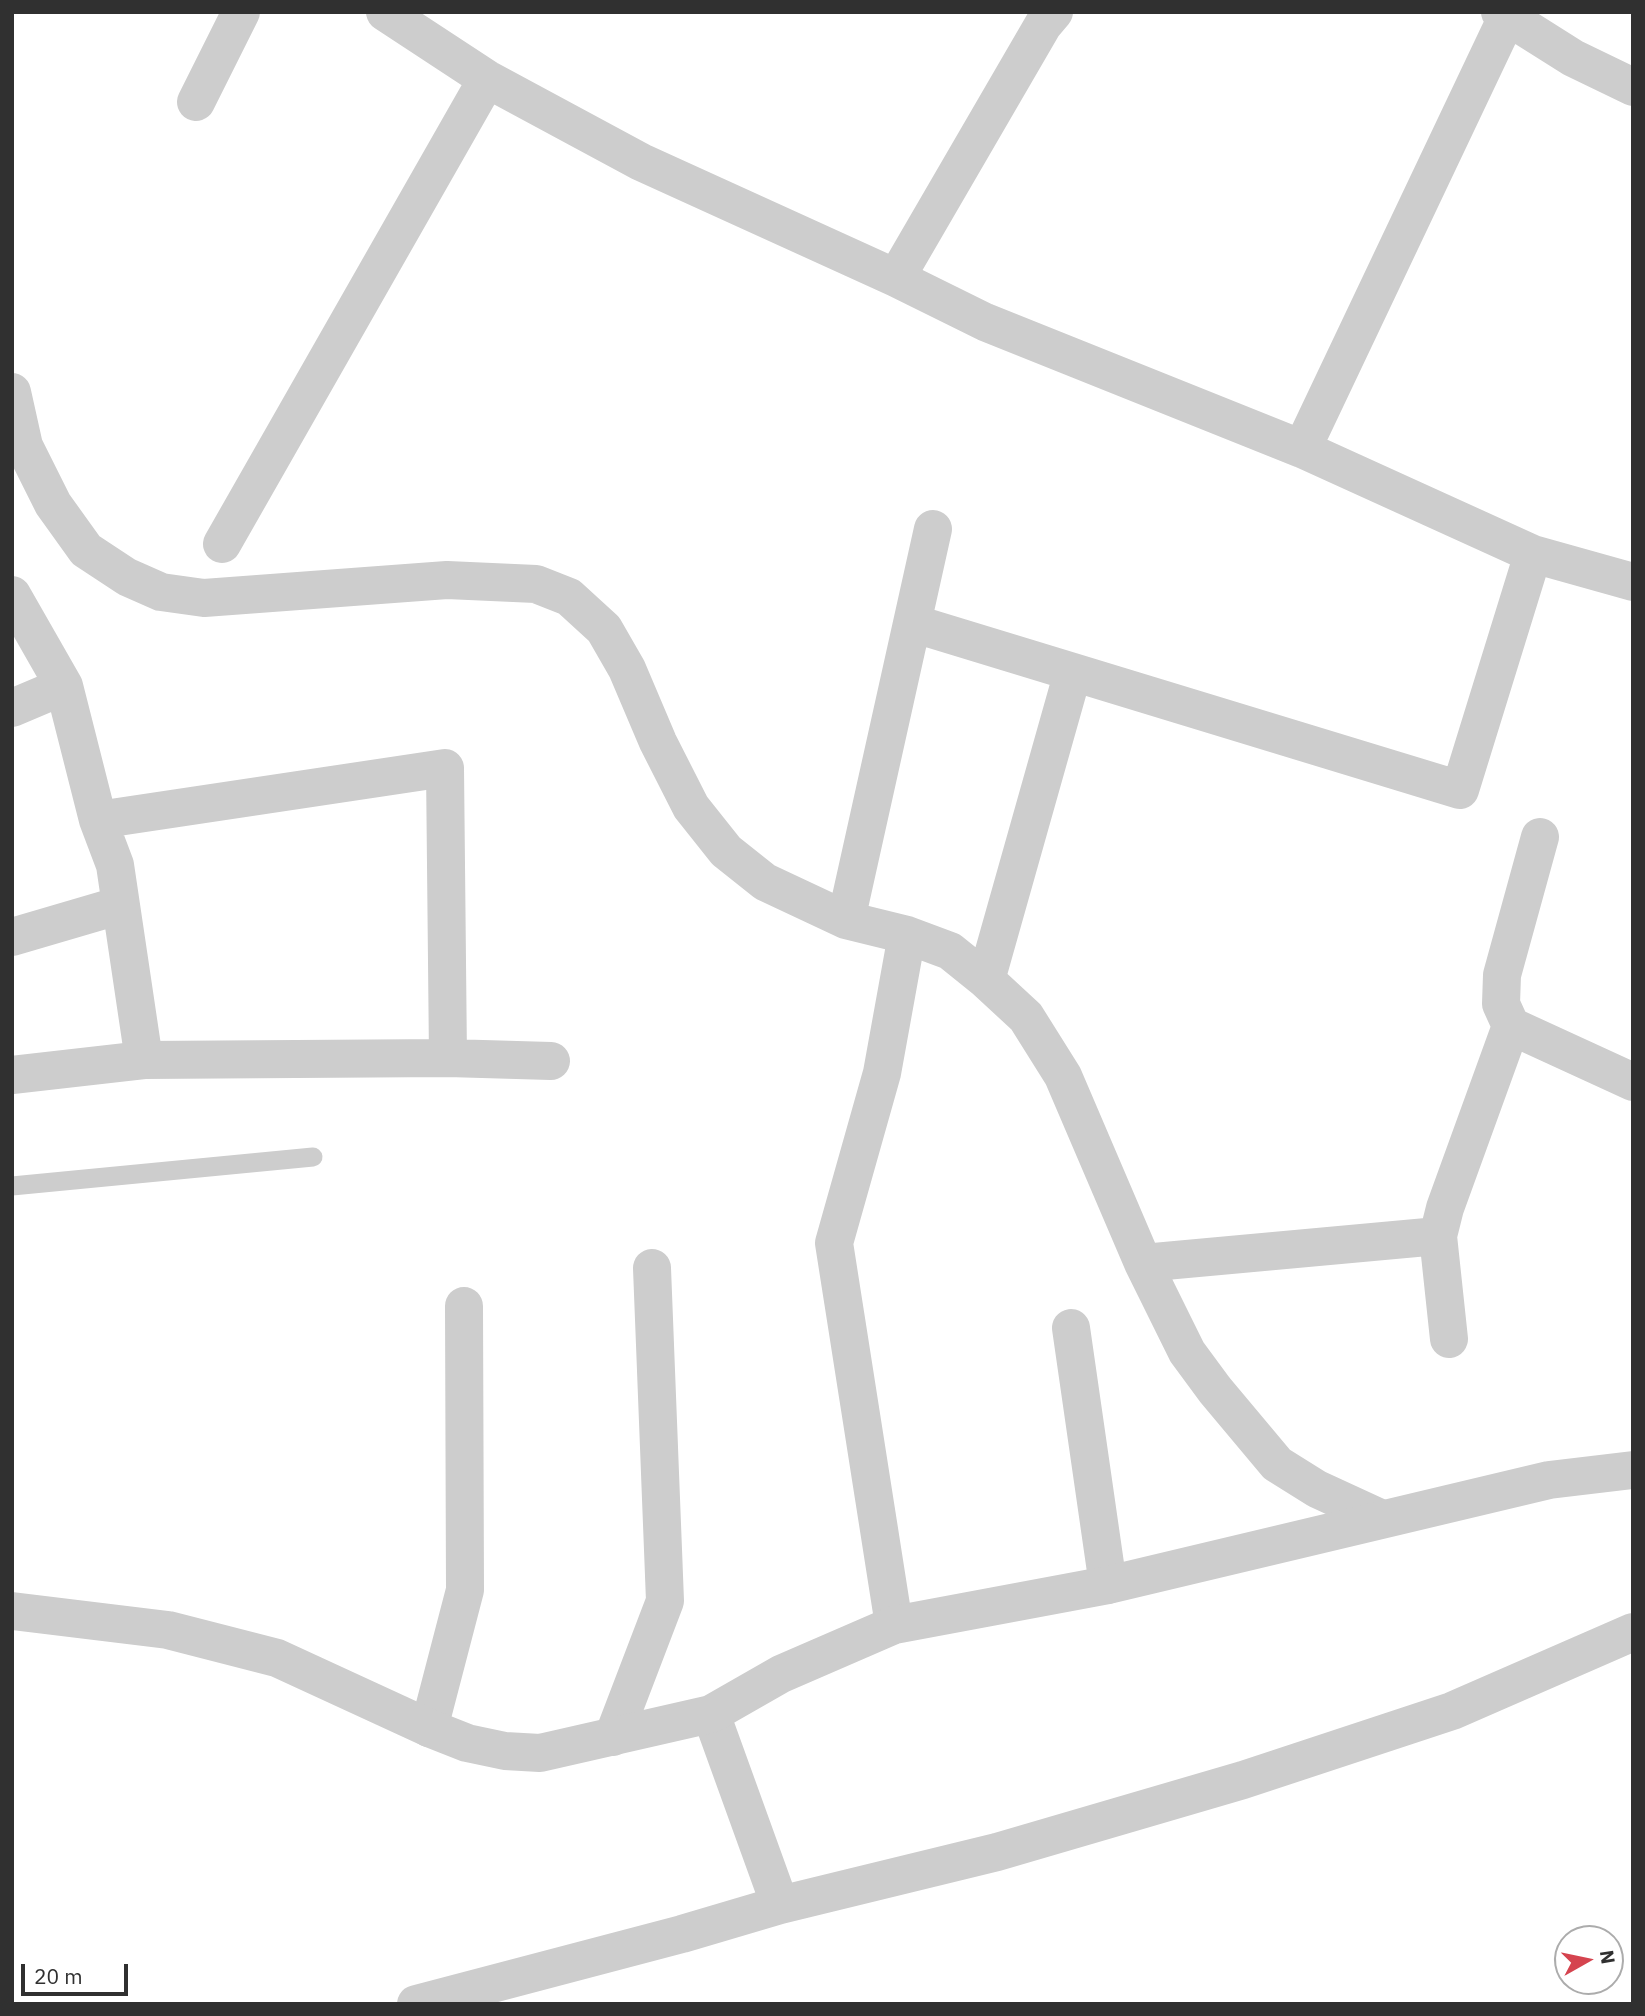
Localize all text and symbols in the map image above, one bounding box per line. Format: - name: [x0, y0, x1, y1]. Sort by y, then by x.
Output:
- north arrow: [1554, 1925, 1624, 1995]
- text: N: [1595, 1948, 1621, 1966]
- scale bar: [24, 1950, 131, 1994]
- text: 20 m: [34, 1962, 83, 1990]

